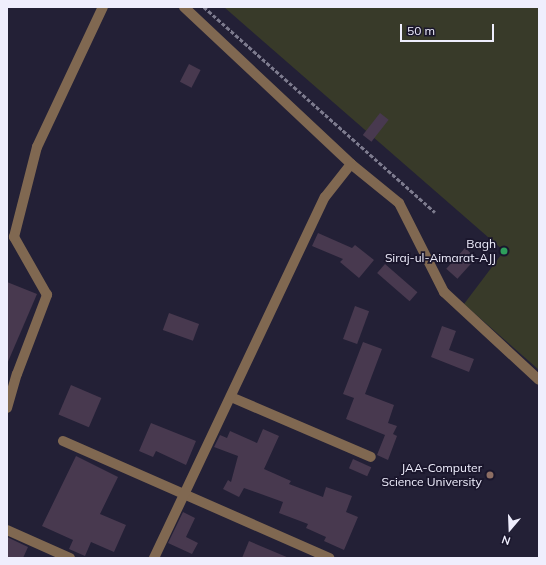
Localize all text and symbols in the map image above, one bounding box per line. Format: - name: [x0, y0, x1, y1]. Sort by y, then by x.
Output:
- scale bar: [402, 16, 496, 42]
- text: 50 m: [407, 23, 435, 38]
- place label: Bagh Siraj-ul-Aimarat-AJJ: [385, 237, 496, 265]
- marker: Bagh Siraj-ul-Aimarat-AJJ: [499, 246, 509, 256]
- place label: JAA-Computer Science University: [381, 461, 482, 489]
- marker: JAA-Computer Science University: [485, 470, 495, 480]
- north arrow: [490, 509, 530, 549]
- text: N: [500, 532, 512, 548]

